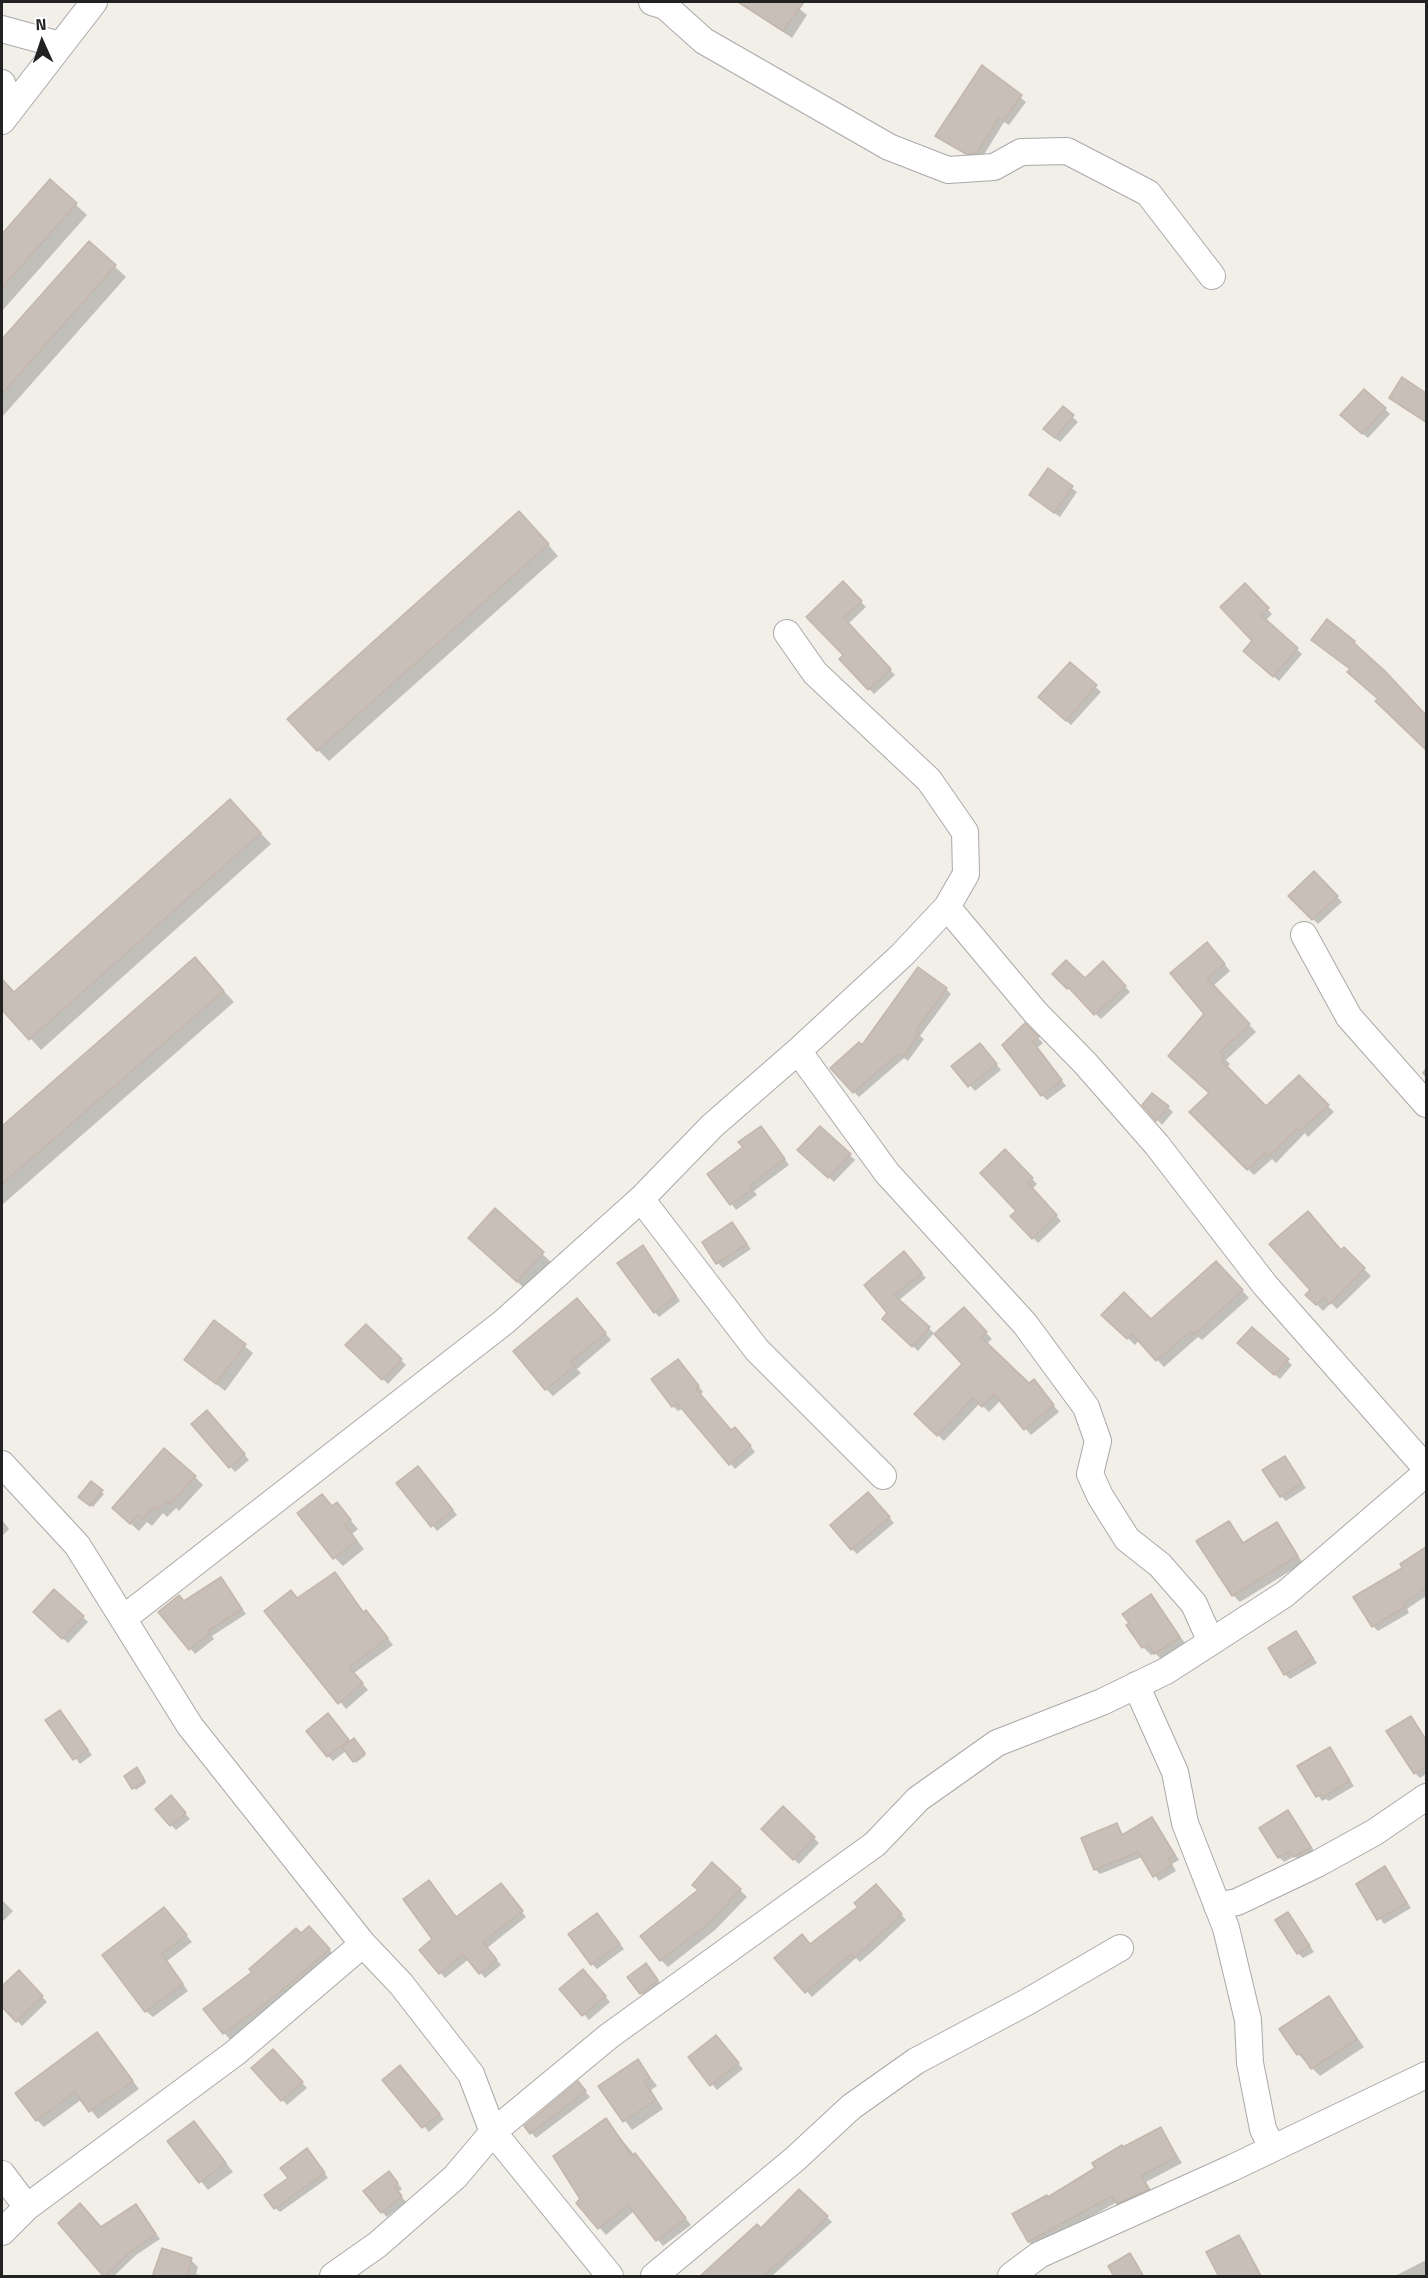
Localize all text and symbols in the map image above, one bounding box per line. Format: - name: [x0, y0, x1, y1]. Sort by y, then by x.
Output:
- north arrow: [12, 12, 72, 72]
- text: N: [35, 12, 47, 36]

